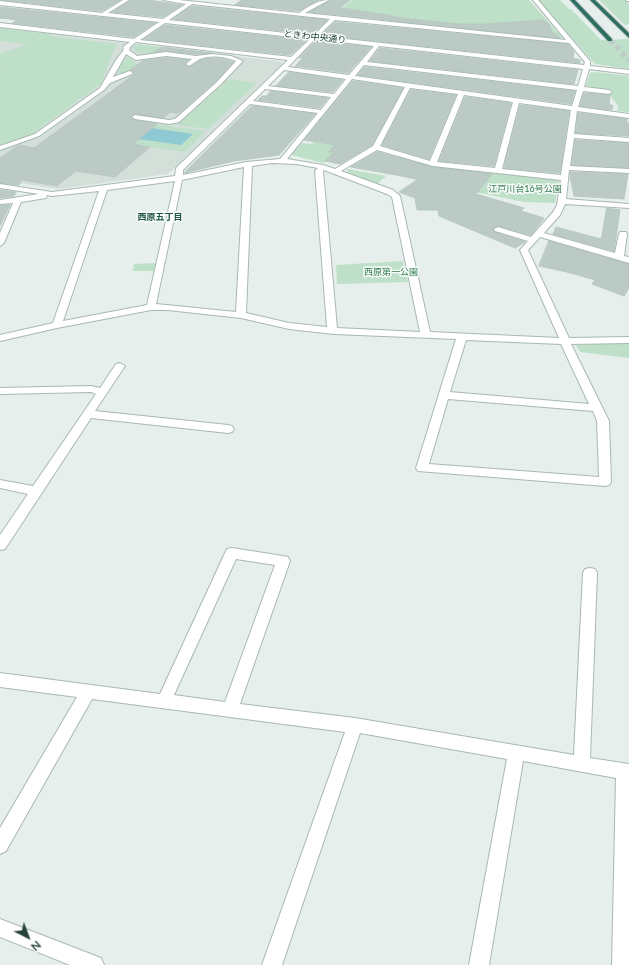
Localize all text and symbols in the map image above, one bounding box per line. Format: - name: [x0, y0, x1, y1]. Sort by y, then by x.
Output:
- street label: ときわ中央通り: [283, 28, 347, 46]
- park label: 江戸川台16号公園: [488, 184, 562, 194]
- district label: 西原五丁目: [138, 212, 182, 222]
- park label: 西原第一公園: [364, 267, 418, 277]
- north arrow: [8, 917, 48, 957]
- text: N: [29, 939, 44, 954]

